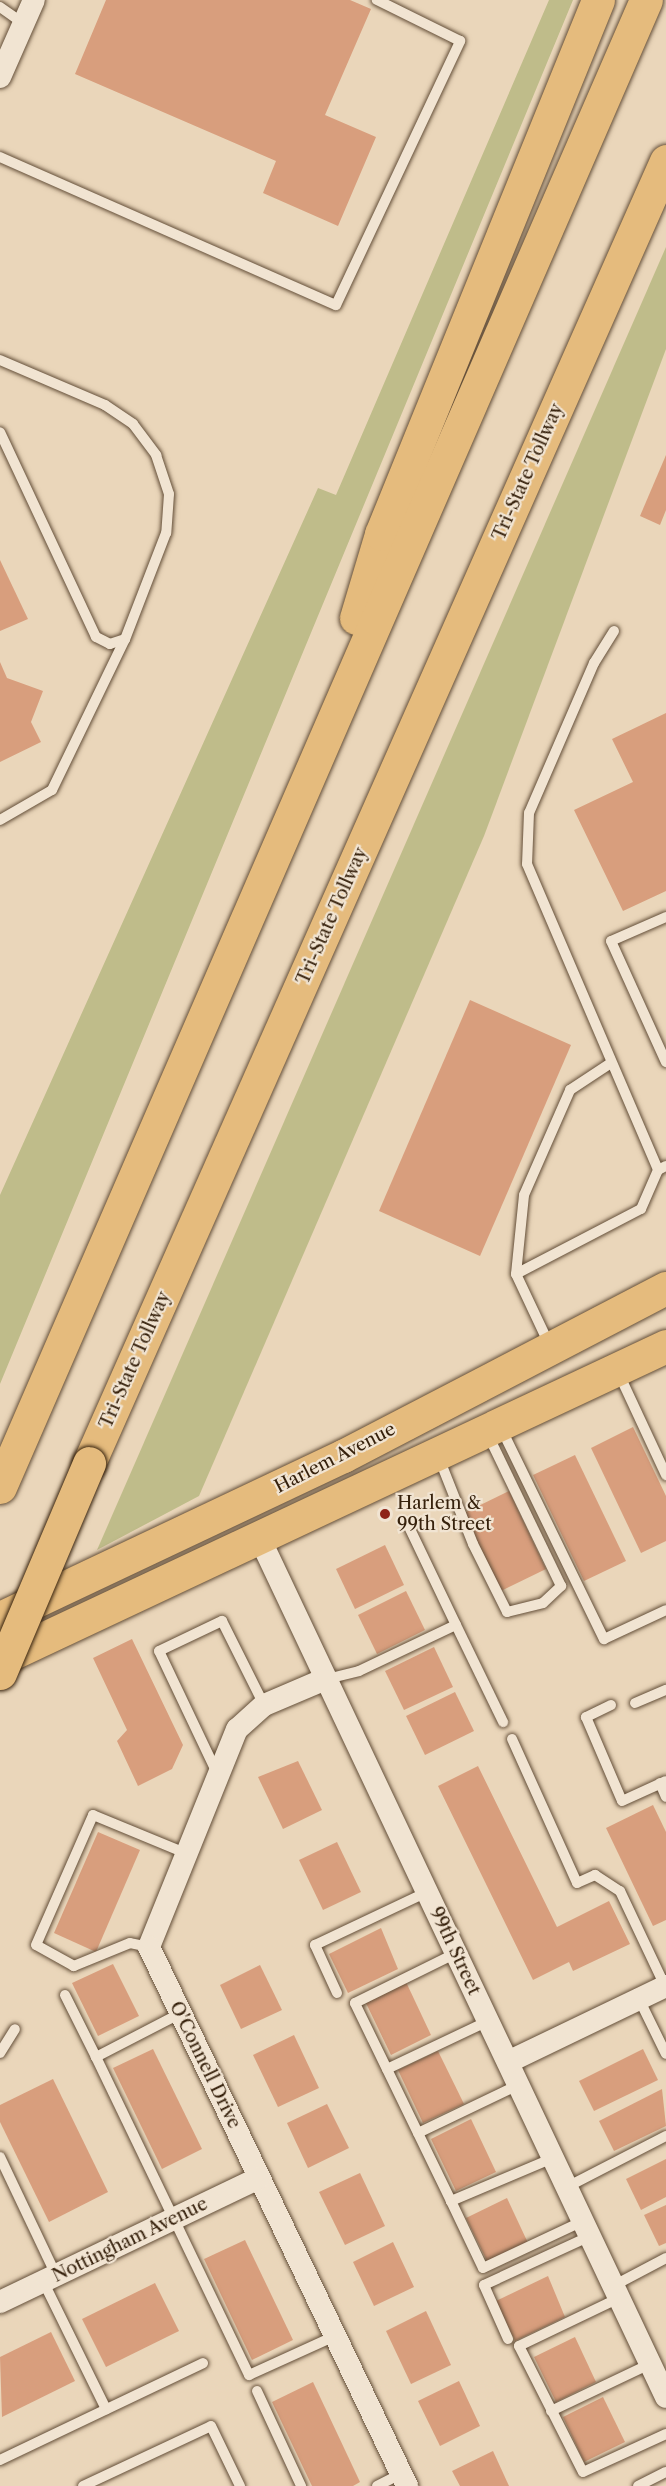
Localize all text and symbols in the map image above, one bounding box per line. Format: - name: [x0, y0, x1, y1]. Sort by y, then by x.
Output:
- street label: Tri-State Tollway: [488, 400, 568, 544]
- street label: Tri-State Tollway: [292, 844, 372, 988]
- street label: Tri-State Tollway: [95, 1288, 175, 1432]
- street label: Harlem Avenue: [271, 1418, 399, 1498]
- place label: Harlem & 99th Street: [397, 1493, 492, 1536]
- marker: Harlem & 99th Street: [378, 1507, 392, 1521]
- street label: 99th Street: [425, 1904, 485, 1998]
- street label: O'Connell Drive: [165, 1998, 245, 2132]
- street label: Nottingham Avenue: [49, 2193, 211, 2287]

